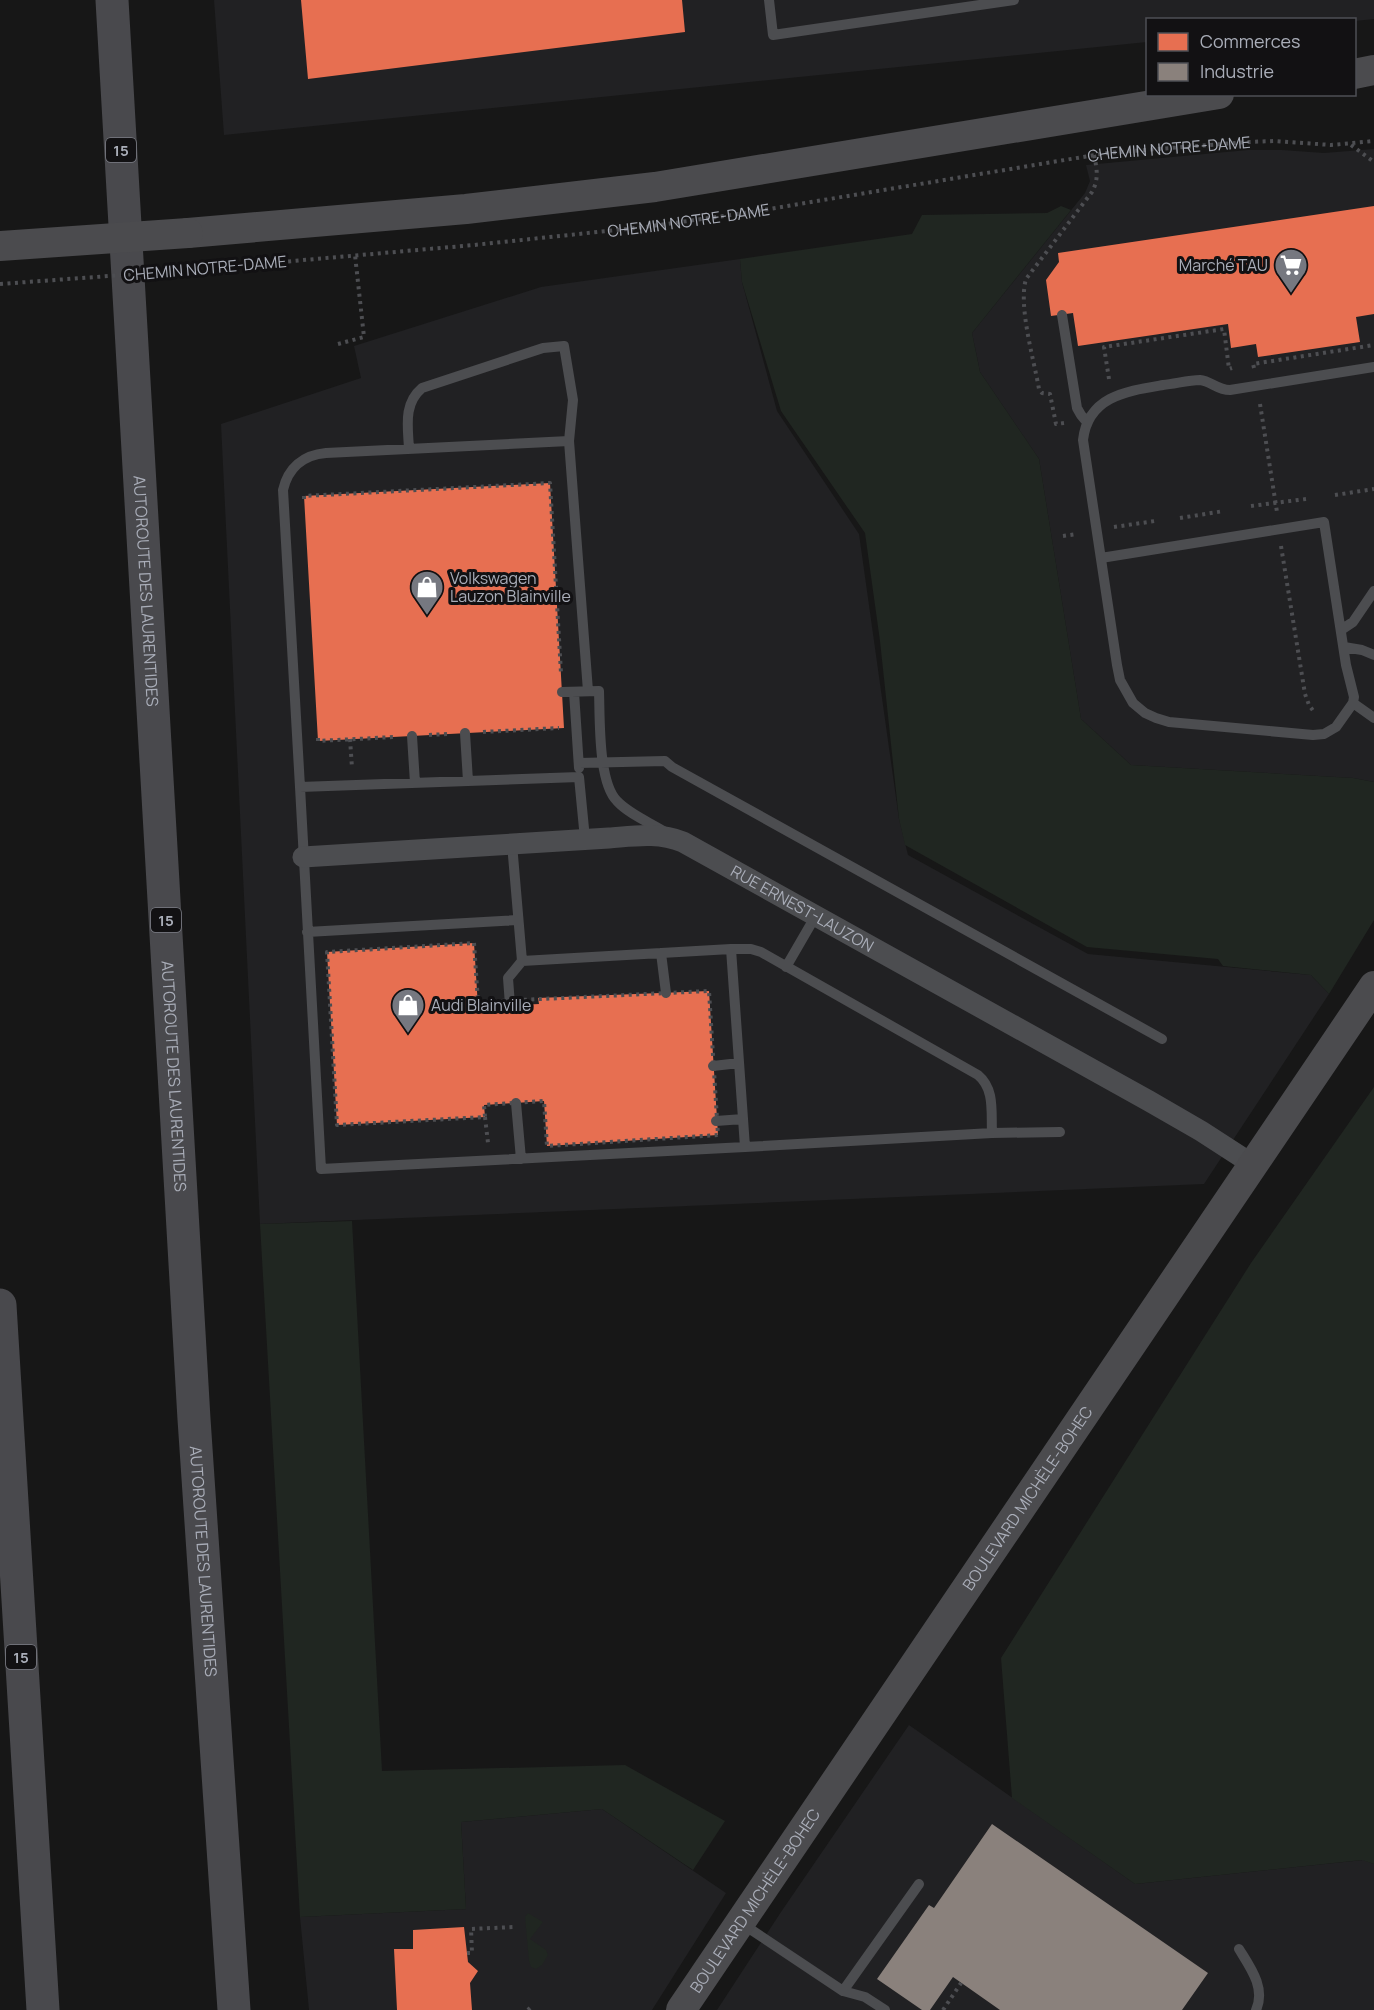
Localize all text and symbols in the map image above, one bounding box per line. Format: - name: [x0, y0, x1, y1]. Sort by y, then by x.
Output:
- legend: [1146, 18, 1356, 96]
- text: Commerces: [1200, 29, 1301, 53]
- text: Industrie: [1200, 59, 1274, 83]
- street label: CHEMIN NOTRE-DAME: [1086, 131, 1251, 167]
- road number: 15: [106, 138, 136, 162]
- street label: CHEMIN NOTRE-DAME: [606, 198, 771, 242]
- supermarket icon: Marché TAU: [1273, 247, 1309, 294]
- street label: CHEMIN NOTRE-DAME: [123, 250, 287, 286]
- place label: Marché TAU: [1179, 254, 1268, 276]
- street label: AUTOROUTE DES LAURENTIDES: [128, 475, 164, 707]
- place label: Volkswagen Lauzon Blainville: [450, 567, 571, 607]
- shop icon: Volkswagen Lauzon Blainville: [409, 569, 445, 616]
- street label: RUE ERNEST-LAUZON: [727, 860, 878, 957]
- road number: 15: [151, 908, 181, 932]
- street label: AUTOROUTE DES LAURENTIDES: [157, 960, 192, 1193]
- shop icon: Audi Blainville: [390, 987, 426, 1034]
- place label: Audi Blainville: [431, 994, 531, 1016]
- street label: BOULEVARD MICHÈLE-BOHEC: [957, 1402, 1098, 1595]
- street label: AUTOROUTE DES LAURENTIDES: [185, 1445, 222, 1678]
- road number: 15: [6, 1645, 36, 1669]
- street label: BOULEVARD MICHÈLE-BOHEC: [685, 1804, 825, 1997]

